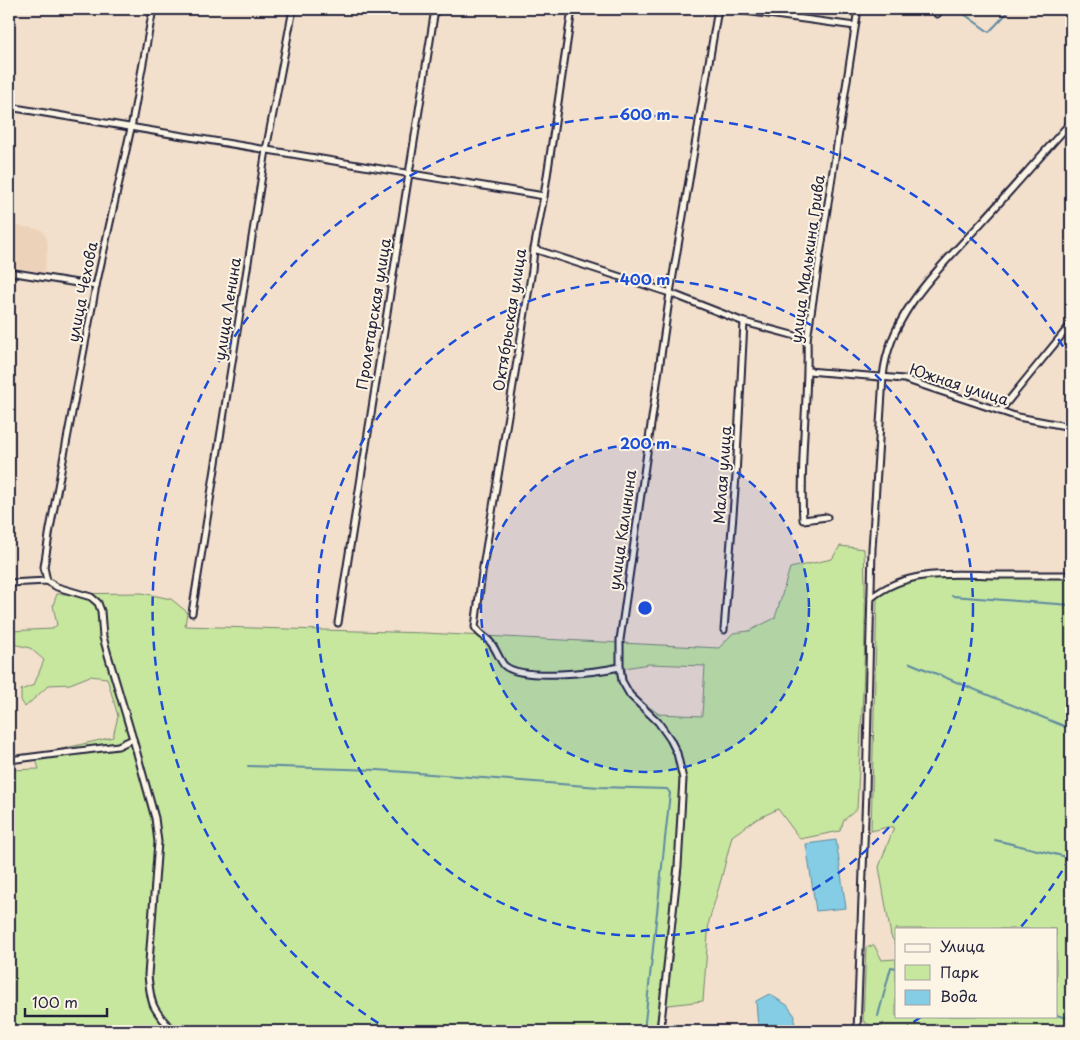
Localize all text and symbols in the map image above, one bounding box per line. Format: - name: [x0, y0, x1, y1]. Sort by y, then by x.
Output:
- text: 600 m: [619, 102, 671, 125]
- street label: улица Малькина Грива: [783, 173, 830, 344]
- street label: Пролетарская улица: [349, 236, 396, 391]
- street label: улица Чехова: [60, 239, 103, 344]
- street label: Октябрьская улица: [486, 246, 531, 393]
- street label: улица Ленина: [207, 255, 246, 362]
- text: 400 m: [620, 267, 670, 290]
- street label: Южная улица: [907, 357, 1013, 411]
- street label: Малая улица: [707, 425, 736, 525]
- text: 200 m: [620, 431, 670, 454]
- street label: улица Калинина: [602, 468, 641, 591]
- centre of rings: [636, 599, 654, 617]
- legend: [895, 928, 1058, 1018]
- text: Улица: [940, 934, 985, 957]
- text: Парк: [940, 960, 979, 983]
- text: Вода: [940, 984, 978, 1007]
- scale bar: [25, 985, 108, 1017]
- text: 100 m: [32, 990, 78, 1013]

